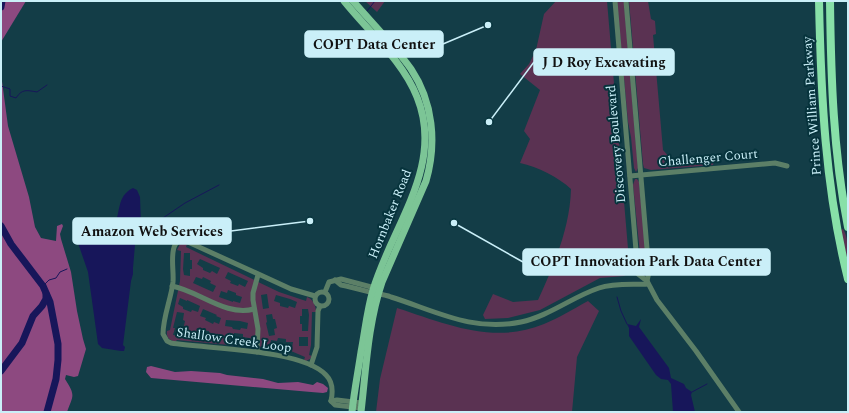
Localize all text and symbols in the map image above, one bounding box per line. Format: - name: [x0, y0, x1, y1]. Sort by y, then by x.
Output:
- callout: COPT Data Center: [305, 31, 443, 57]
- text: COPT Data Center: [313, 34, 435, 55]
- street label: Prince William Parkway: [797, 35, 827, 176]
- callout: J D Roy Excavating: [534, 49, 674, 75]
- text: J D Roy Excavating: [542, 52, 666, 73]
- street label: Discovery Boulevard: [601, 84, 631, 204]
- street label: Challenger Court: [657, 144, 759, 172]
- street label: Hornbaker Road: [363, 166, 417, 262]
- callout: Amazon Web Services: [73, 218, 231, 244]
- text: Amazon Web Services: [81, 221, 223, 242]
- callout: COPT Innovation Park Data Center: [523, 249, 770, 275]
- text: COPT Innovation Park Data Center: [530, 251, 762, 272]
- street label: Shallow Creek Loop: [175, 322, 293, 358]

